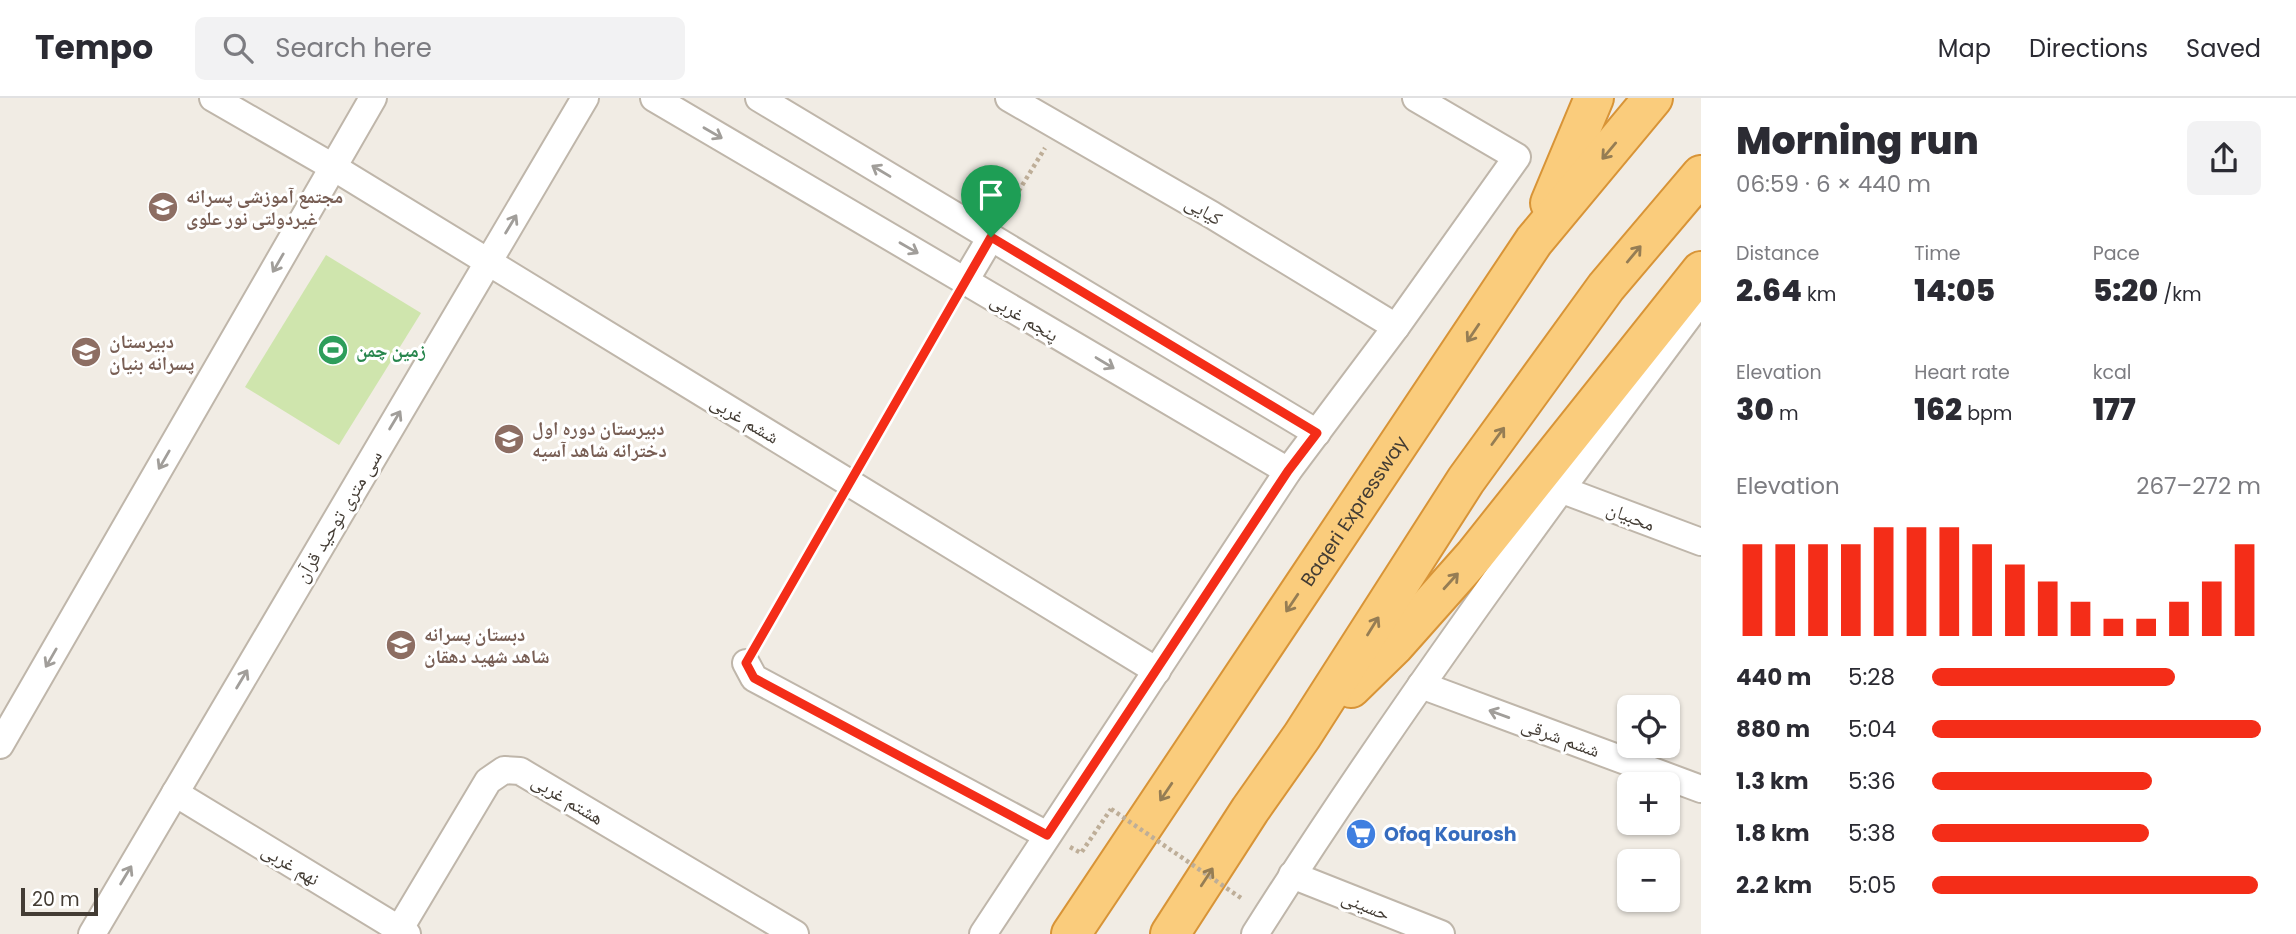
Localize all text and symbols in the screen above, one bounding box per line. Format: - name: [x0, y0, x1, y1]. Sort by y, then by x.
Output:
- search box: [195, 17, 685, 80]
- text: Tempo: [35, 24, 153, 71]
- icon: search: [219, 29, 257, 67]
- text: Search here: [275, 30, 432, 66]
- text: Map: [1938, 32, 1991, 65]
- text: Directions: [2029, 32, 2148, 65]
- text: Saved: [2186, 32, 2261, 65]
- text: Morning run: [1736, 114, 1979, 167]
- button: share: [2187, 121, 2261, 195]
- one-way arrow: [702, 126, 722, 140]
- one-way arrow: [1601, 141, 1617, 159]
- one-way arrow: [871, 163, 891, 177]
- pin: [961, 165, 1021, 237]
- text: 06:59 · 6 × 440 m: [1736, 168, 1931, 200]
- icon: arrive: [972, 176, 1010, 214]
- place label: مجتمع آموزشی پسرانه غیردولتی نور علوی: [186, 183, 343, 232]
- street label: کیایی: [1180, 189, 1228, 232]
- school or university icon: مجتمع آموزشی پسرانه غیردولتی نور علوی: [146, 190, 180, 224]
- one-way arrow: [504, 215, 518, 235]
- text: Distance: [1736, 240, 1819, 267]
- text: Time: [1914, 240, 1961, 267]
- text: Pace: [2093, 240, 2140, 267]
- one-way arrow: [898, 241, 918, 255]
- one-way arrow: [1626, 245, 1642, 263]
- one-way arrow: [271, 253, 285, 273]
- text: 2.64: [1736, 269, 1802, 312]
- text: 14:05: [1914, 269, 1995, 312]
- text: 5:20: [2093, 269, 2158, 312]
- text: km: [1802, 281, 1836, 308]
- text: /km: [2158, 281, 2202, 308]
- street label: پنجم غربی: [985, 286, 1064, 348]
- one-way arrow: [1466, 322, 1480, 342]
- place label: دبیرستان پسرانه بنیان: [109, 328, 195, 377]
- sports icon: زمین چمن: [316, 333, 350, 367]
- school or university icon: دبیرستان پسرانه بنیان: [69, 335, 103, 369]
- place label: زمین چمن: [356, 337, 426, 364]
- one-way arrow: [1094, 357, 1114, 371]
- text: Elevation: [1736, 359, 1822, 386]
- text: Heart rate: [1914, 359, 2010, 386]
- text: kcal: [2093, 359, 2132, 386]
- street label: ششم غربی: [705, 388, 784, 451]
- text: 30: [1736, 388, 1774, 431]
- text: 162: [1914, 388, 1962, 431]
- text: 177: [2093, 388, 2136, 431]
- text: m: [1774, 400, 1799, 427]
- text: bpm: [1962, 400, 2012, 427]
- one-way arrow: [388, 411, 402, 431]
- place label: دبیرستان دوره اول دخترانه شاهد آسیه: [532, 415, 667, 464]
- school or university icon: دبیرستان دوره اول دخترانه شاهد آسیه: [492, 422, 526, 456]
- one-way arrow: [1491, 427, 1505, 446]
- street label: Baqeri Expressway: [1294, 430, 1414, 592]
- street label: سی متری توحید قرآن: [288, 445, 389, 588]
- one-way arrow: [157, 450, 171, 470]
- text: Elevation: [1736, 470, 1840, 502]
- text: 267–272 m: [2136, 470, 2261, 502]
- street label: محبیان: [1603, 495, 1659, 538]
- one-way arrow: [1443, 573, 1459, 591]
- one-way arrow: [1285, 593, 1299, 612]
- one-way arrow: [1366, 616, 1380, 636]
- place label: دبستان پسرانه شاهد شهید دهقان: [424, 621, 550, 670]
- school or university icon: دبستان پسرانه شاهد شهید دهقان: [384, 628, 418, 662]
- one-way arrow: [43, 647, 57, 667]
- text: 440 m: [1736, 661, 1811, 693]
- text: 5:28: [1848, 661, 1895, 693]
- one-way arrow: [235, 670, 249, 690]
- map controls: [1617, 695, 1680, 912]
- button: locate: [1617, 695, 1680, 758]
- one-way arrow: [1489, 707, 1511, 719]
- street label: ششم شرقی: [1518, 711, 1604, 764]
- text: 880 m: [1736, 713, 1810, 745]
- text: 5:04: [1848, 713, 1896, 745]
- text: 1.3 km: [1736, 765, 1809, 797]
- text: 5:36: [1848, 765, 1896, 797]
- street label: هشتم غربی: [527, 767, 609, 832]
- button: +: [1617, 772, 1680, 835]
- one-way arrow: [1158, 782, 1173, 801]
- supermarket icon: Ofoq Kourosh: [1344, 817, 1378, 851]
- text: 1.8 km: [1736, 817, 1810, 849]
- text: 5:38: [1848, 817, 1895, 849]
- place label: Ofoq Kourosh: [1384, 821, 1517, 848]
- street label: نهم غربی: [257, 837, 325, 892]
- button: −: [1617, 849, 1680, 912]
- one-way arrow: [120, 866, 134, 886]
- one-way arrow: [1200, 868, 1214, 887]
- text: 2.2 km: [1736, 869, 1812, 901]
- text: 5:05: [1848, 869, 1896, 901]
- street label: حسینی: [1338, 884, 1394, 927]
- scale bar: [21, 885, 98, 917]
- text: 20 m: [32, 886, 80, 913]

